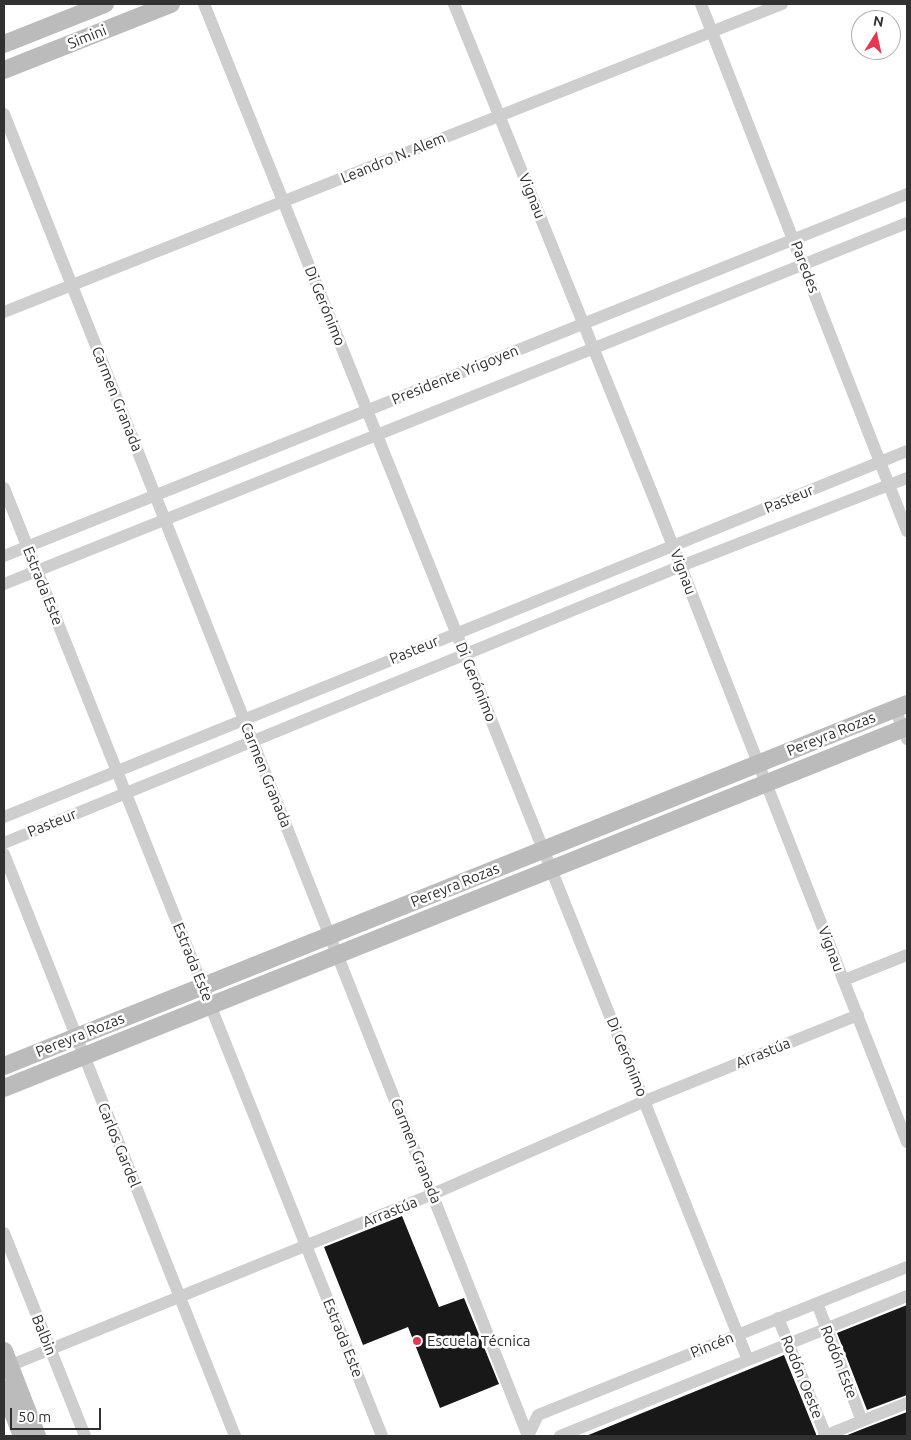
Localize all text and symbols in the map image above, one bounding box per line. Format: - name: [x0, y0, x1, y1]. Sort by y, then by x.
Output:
- north arrow: [851, 10, 901, 60]
- text: N: [872, 12, 885, 30]
- street label: Simini: [65, 21, 109, 53]
- street label: Leandro N. Alem: [338, 129, 448, 187]
- street label: Vignau: [515, 171, 549, 221]
- street label: Paredes: [787, 239, 823, 295]
- street label: Di Gerónimo: [301, 264, 349, 348]
- street label: Presidente Yrigoyen: [389, 341, 521, 409]
- street label: Carmen Granada: [88, 344, 146, 454]
- street label: Pasteur: [762, 481, 816, 517]
- street label: Estrada Este: [19, 544, 67, 628]
- street label: Vignau: [666, 547, 700, 597]
- street label: Pasteur: [387, 632, 441, 668]
- street label: Di Gerónimo: [452, 640, 500, 724]
- street label: Pereyra Rozas: [784, 708, 878, 760]
- street label: Carmen Granada: [237, 720, 295, 830]
- street label: Pasteur: [25, 805, 79, 841]
- street label: Pereyra Rozas: [408, 859, 502, 911]
- street label: Estrada Este: [169, 920, 217, 1004]
- street label: Vignau: [814, 924, 848, 974]
- street label: Pereyra Rozas: [33, 1009, 127, 1061]
- street label: Di Gerónimo: [603, 1015, 651, 1099]
- street label: Arrastúa: [733, 1034, 793, 1072]
- street label: Carmen Granada: [387, 1096, 445, 1206]
- street label: Carlos Gardel: [94, 1100, 144, 1190]
- street label: Arrastúa: [360, 1193, 420, 1231]
- street label: Estrada Este: [319, 1296, 367, 1380]
- street label: Balbin: [28, 1312, 60, 1358]
- street label: Rodón Este: [817, 1323, 861, 1401]
- street label: Pincén: [688, 1328, 736, 1362]
- place label: Escuela Técnica: [427, 1332, 531, 1350]
- street label: Rodón Oeste: [777, 1333, 827, 1421]
- marker: Escuela Técnica: [411, 1335, 423, 1347]
- scale bar: [12, 1398, 104, 1430]
- text: 50 m: [18, 1408, 51, 1425]

